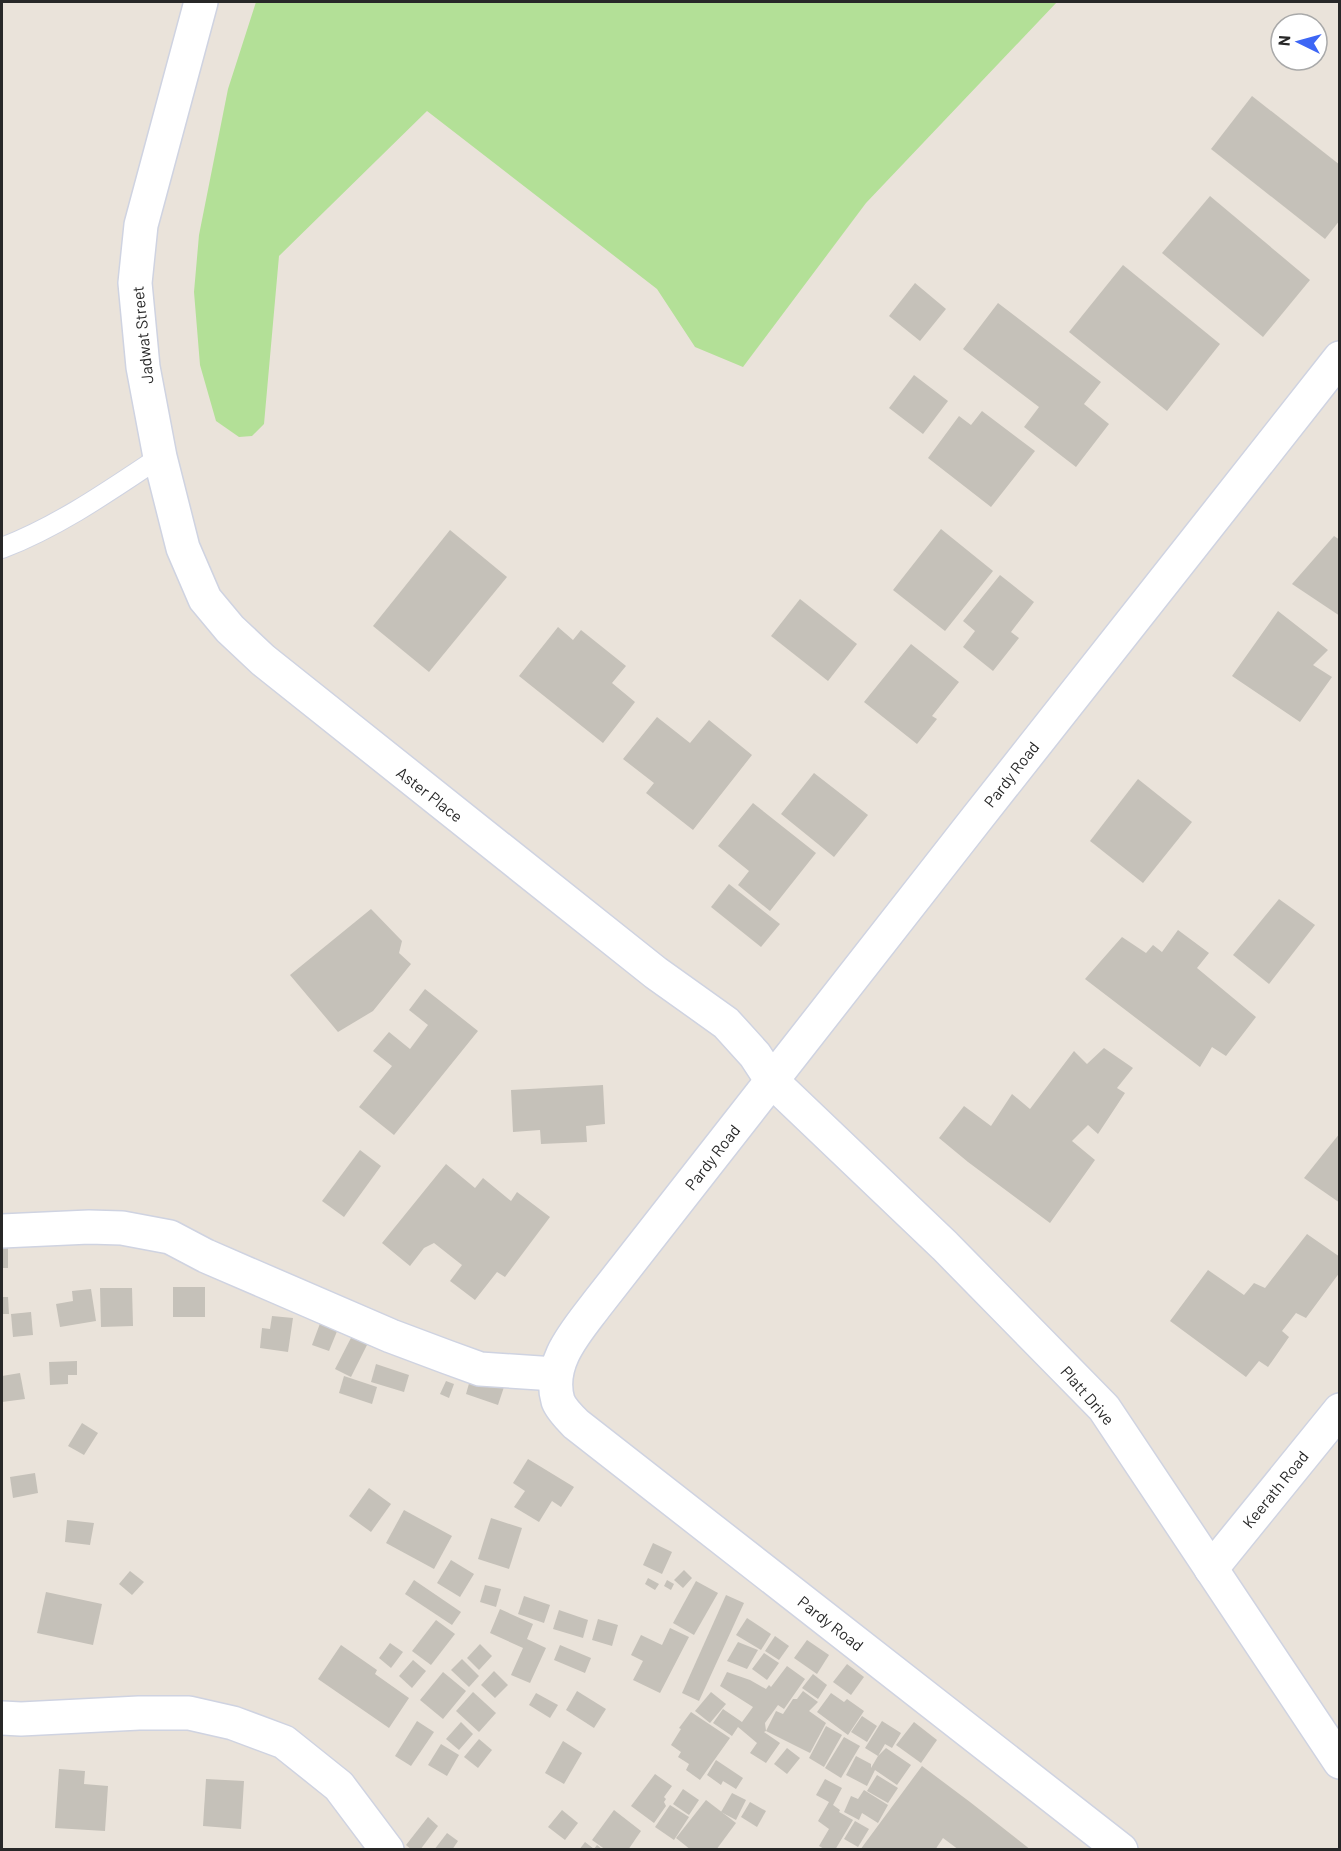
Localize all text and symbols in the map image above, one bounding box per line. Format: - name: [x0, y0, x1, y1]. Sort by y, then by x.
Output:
- north arrow: [1269, 12, 1329, 72]
- text: N: [1274, 35, 1293, 47]
- street label: Jadwat Street: [127, 285, 157, 385]
- street label: Pardy Road: [979, 737, 1043, 811]
- street label: Aster Place: [393, 762, 467, 826]
- street label: Pardy Road: [680, 1120, 744, 1194]
- street label: Platt Drive: [1057, 1362, 1119, 1428]
- street label: Keerath Road: [1238, 1447, 1312, 1531]
- street label: Pardy Road: [794, 1591, 868, 1655]

